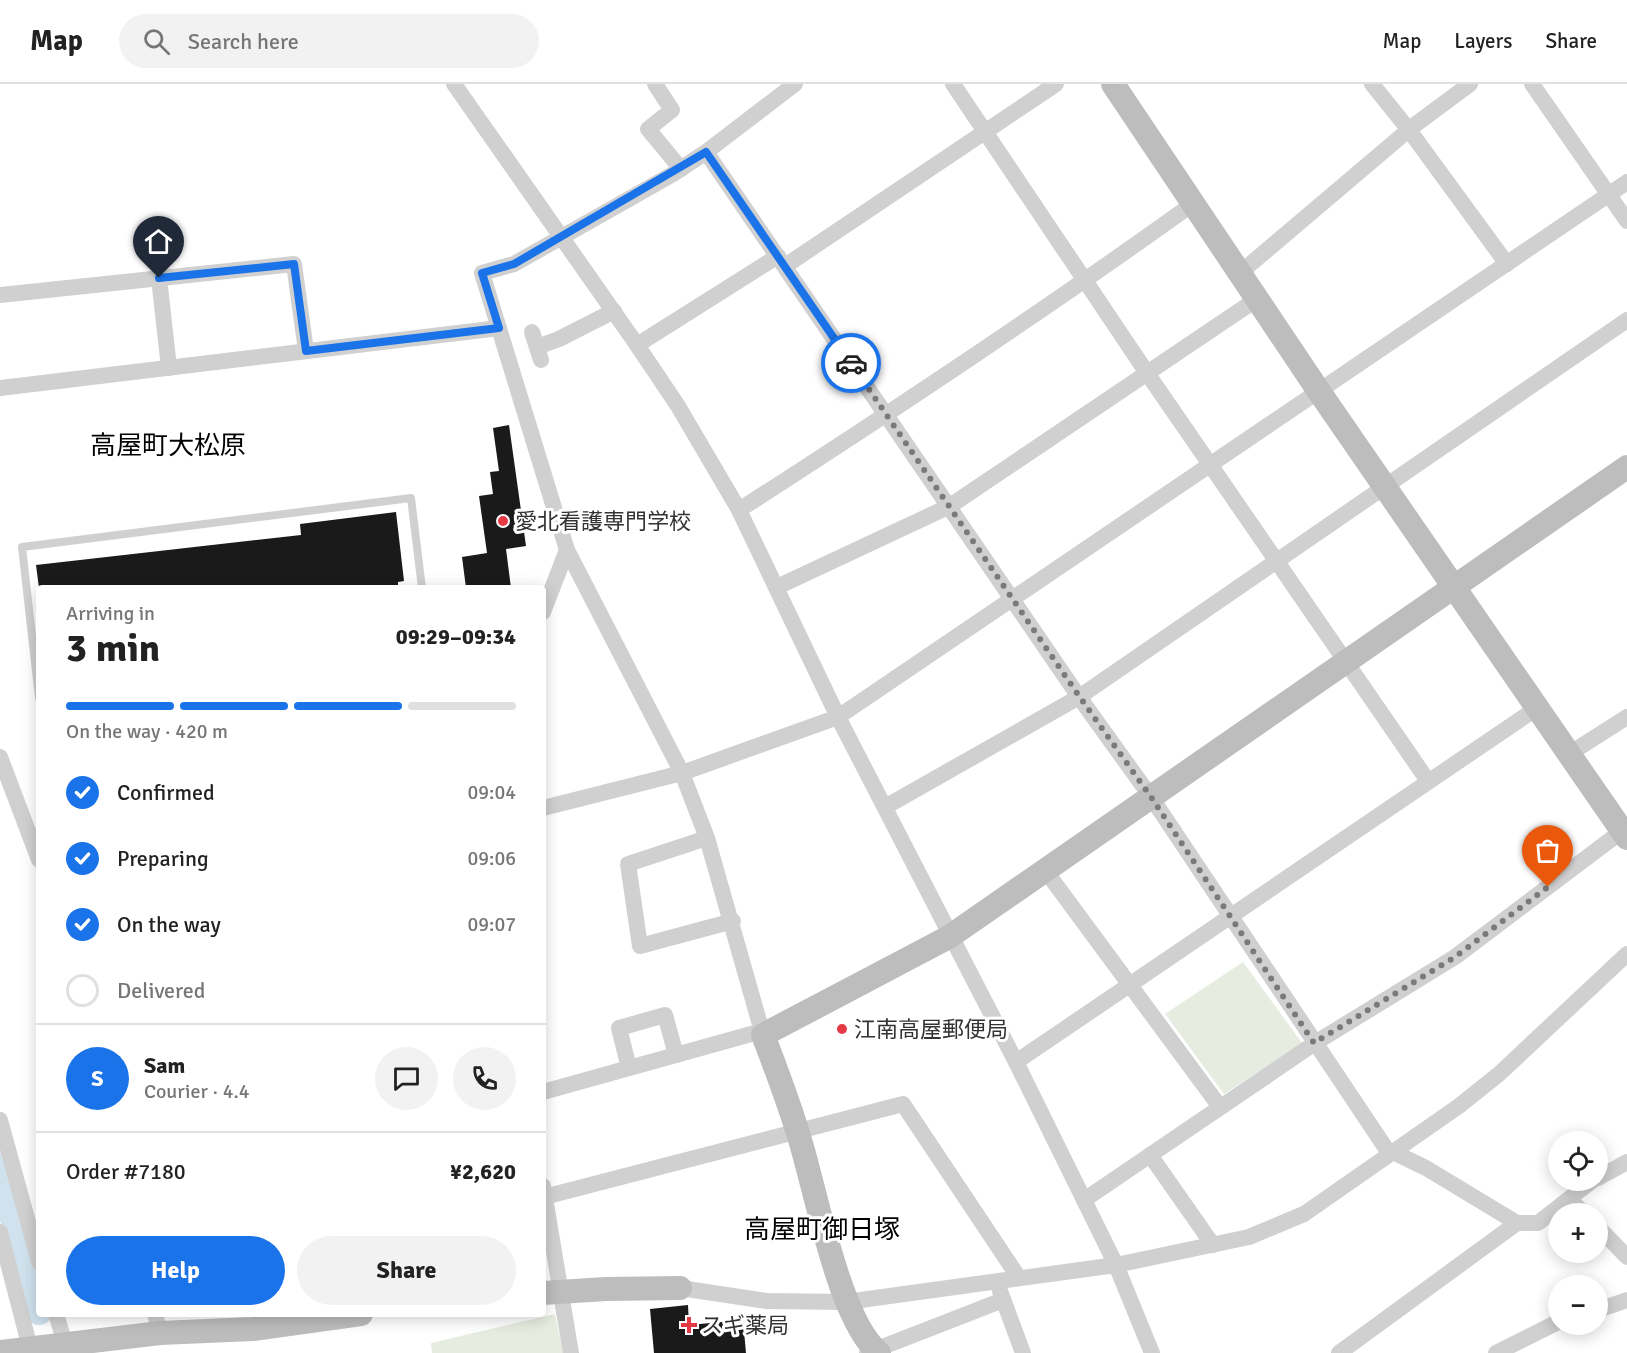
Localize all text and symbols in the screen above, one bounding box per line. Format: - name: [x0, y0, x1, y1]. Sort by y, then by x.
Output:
- search box: [119, 14, 539, 68]
- text: Map: [30, 24, 83, 58]
- icon: search: [140, 25, 173, 58]
- text: Search here: [188, 28, 299, 55]
- text: Map: [1383, 28, 1421, 54]
- text: Layers: [1454, 28, 1512, 54]
- text: Share: [1545, 28, 1597, 54]
- pin: [133, 216, 184, 278]
- icon: home: [142, 225, 175, 258]
- courier: [821, 333, 881, 393]
- icon: car: [835, 347, 868, 380]
- district label: 高屋町大松原: [90, 430, 246, 462]
- place label: 愛北看護専門学校: [515, 508, 691, 535]
- marker: 愛北看護専門学校: [496, 514, 510, 528]
- text: Arriving in: [66, 601, 155, 626]
- text: 09:29–09:34: [396, 623, 516, 650]
- text: 3 min: [66, 624, 160, 672]
- text: On the way · 420 m: [66, 719, 228, 744]
- icon: check: [66, 776, 99, 809]
- text: Confirmed: [117, 779, 215, 806]
- text: 09:04: [467, 780, 516, 805]
- pin: [1522, 825, 1573, 887]
- icon: bag: [1531, 834, 1564, 867]
- icon: check: [66, 842, 99, 875]
- text: Preparing: [117, 845, 209, 872]
- text: 09:06: [467, 846, 516, 871]
- icon: check: [66, 908, 99, 941]
- text: On the way: [117, 911, 221, 938]
- text: 09:07: [467, 912, 516, 937]
- text: Delivered: [117, 977, 205, 1004]
- place label: 江南高屋郵便局: [854, 1016, 1008, 1043]
- marker: 江南高屋郵便局: [835, 1022, 849, 1036]
- button: chat: [375, 1047, 438, 1110]
- button: phone: [453, 1047, 516, 1110]
- text: Sam: [144, 1052, 185, 1079]
- text: S: [91, 1065, 104, 1092]
- text: Courier · 4.4: [144, 1079, 250, 1104]
- map controls: [1548, 1131, 1608, 1335]
- button: locate: [1548, 1131, 1608, 1191]
- text: Order #7180: [66, 1158, 186, 1185]
- text: ¥2,620: [450, 1158, 516, 1185]
- button: +: [1548, 1203, 1608, 1263]
- district label: 高屋町御日塚: [744, 1214, 900, 1246]
- button: Help: [66, 1236, 285, 1305]
- button: Share: [297, 1236, 516, 1305]
- button: −: [1548, 1275, 1608, 1335]
- place label: スギ薬局: [701, 1312, 789, 1339]
- marker: スギ薬局: [682, 1318, 696, 1332]

